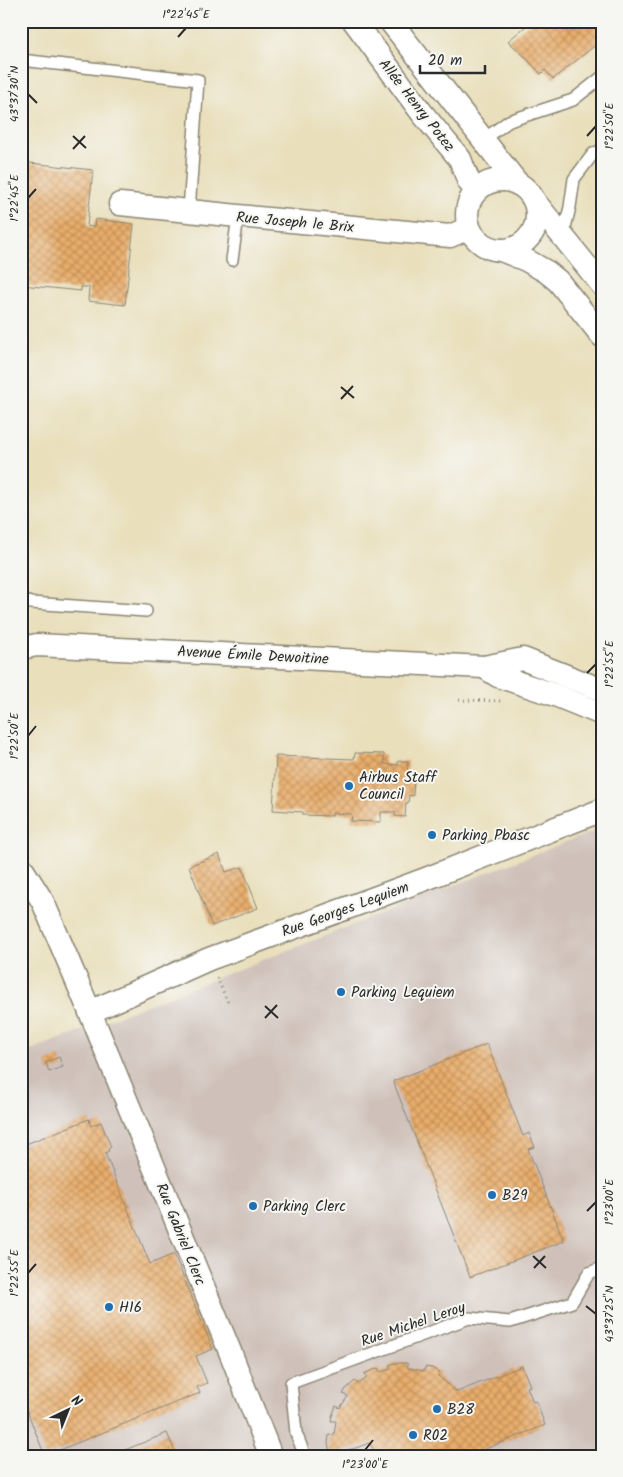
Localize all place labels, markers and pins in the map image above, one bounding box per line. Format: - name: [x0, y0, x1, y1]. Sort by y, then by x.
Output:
- place label: Airbus Staff Council: [359, 766, 438, 807]
- marker: Airbus Staff Council: [343, 780, 355, 792]
- place label: Parking Pbasc: [442, 824, 530, 848]
- marker: Parking Pbasc: [426, 829, 438, 841]
- place label: Parking Lequiem: [351, 981, 454, 1005]
- marker: Parking Lequiem: [335, 986, 347, 998]
- place label: B29: [502, 1184, 528, 1208]
- marker: B29: [486, 1189, 498, 1201]
- place label: Parking Clerc: [263, 1195, 346, 1219]
- marker: Parking Clerc: [247, 1200, 259, 1212]
- place label: H16: [119, 1296, 142, 1320]
- marker: H16: [103, 1301, 115, 1313]
- place label: B28: [447, 1398, 475, 1422]
- marker: B28: [431, 1403, 443, 1415]
- place label: R02: [423, 1424, 448, 1448]
- marker: R02: [407, 1429, 419, 1441]

